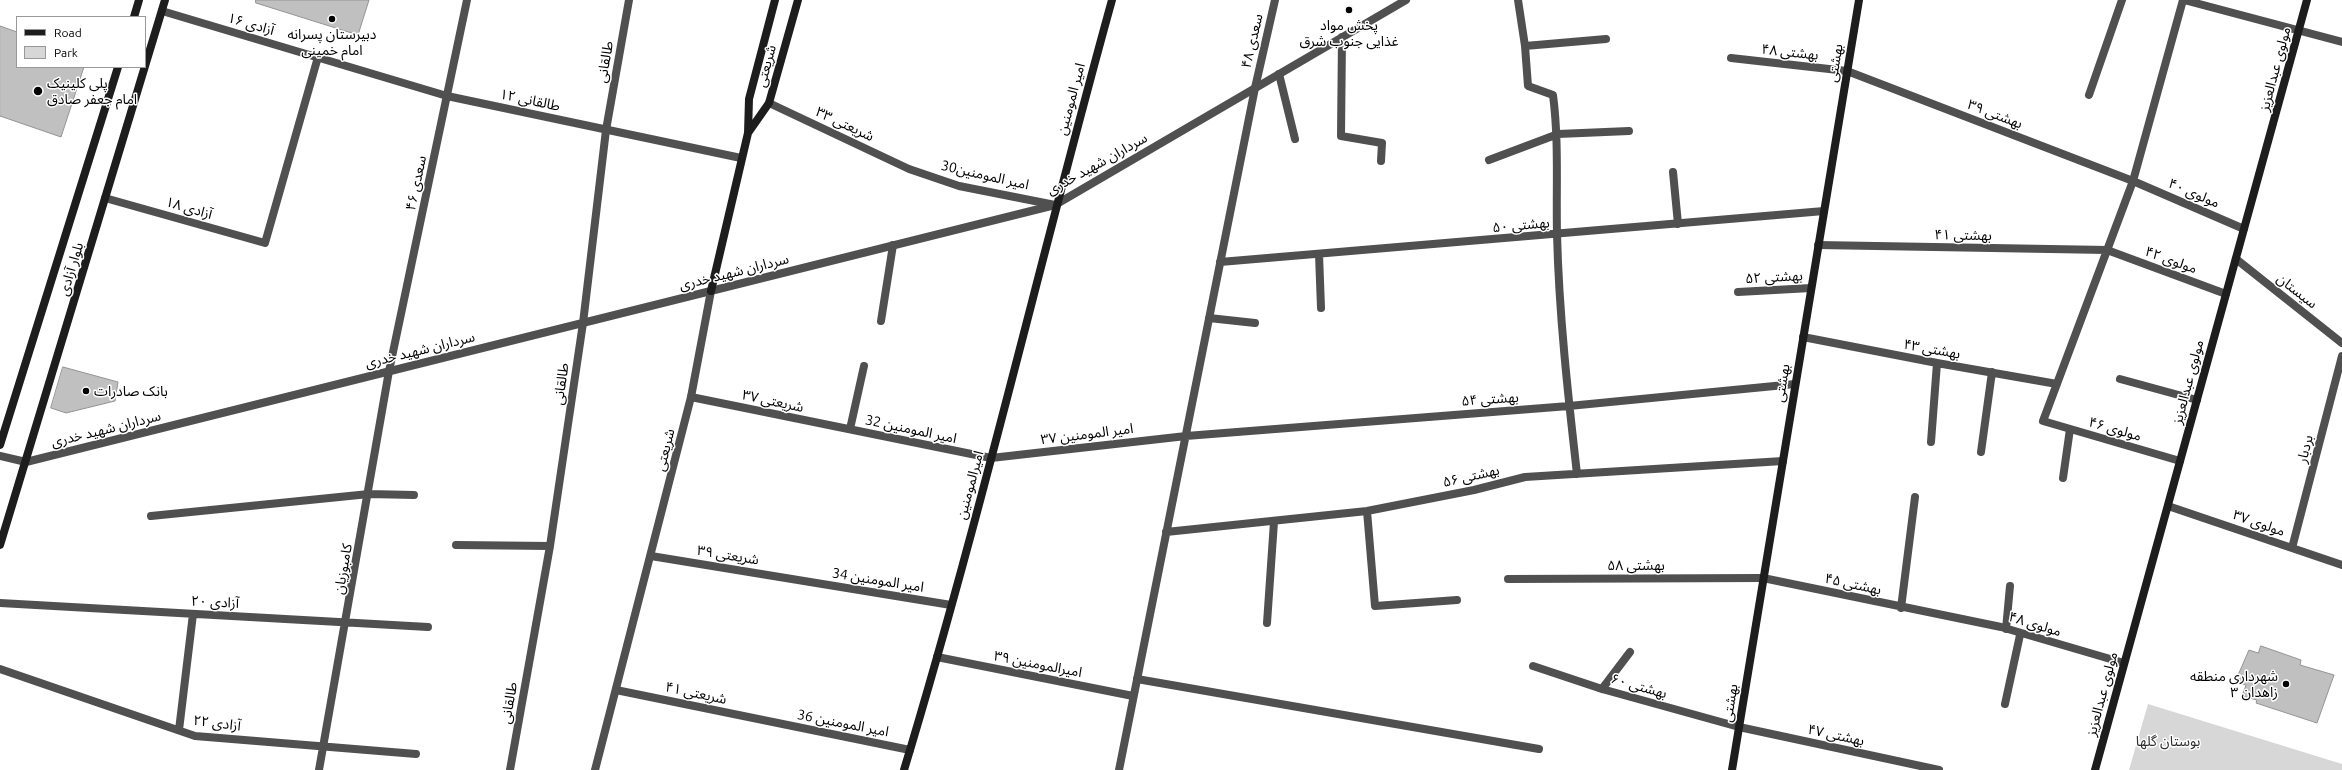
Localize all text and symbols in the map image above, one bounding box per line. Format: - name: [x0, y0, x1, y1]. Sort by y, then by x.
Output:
- marker: پخش مواد غذایی جنوب شرق: [1344, 5, 1354, 15]
- street label: آزادی ۱۶: [226, 9, 276, 39]
- street label: سعدی ۴۸: [1238, 12, 1266, 70]
- marker: دبیرستان پسرانه امام خمینی: [327, 14, 337, 24]
- legend: [16, 16, 146, 68]
- place label: پخش مواد غذایی جنوب شرق: [1299, 17, 1399, 50]
- street label: مولوی عبدالعزیز: [2256, 25, 2294, 113]
- text: Road: [54, 26, 82, 39]
- place label: دبیرستان پسرانه امام خمینی: [287, 26, 377, 58]
- street label: طالقانی: [593, 40, 617, 84]
- street label: بهشتی ۴۸: [1761, 41, 1819, 63]
- street label: شریعتی: [752, 43, 780, 89]
- street label: بهشتی: [1824, 43, 1846, 83]
- text: Park: [54, 46, 78, 59]
- street label: امیر المومنین: [1053, 61, 1089, 137]
- place label: پلی کلینیک امام جعفر صادق: [47, 75, 137, 108]
- marker: پلی کلینیک امام جعفر صادق: [32, 85, 44, 97]
- street label: طالقانی ۱۲: [498, 85, 562, 115]
- street label: بهشتی ۳۹: [1965, 96, 2025, 132]
- street label: شریعتی ۳۳: [813, 103, 877, 145]
- street label: سرداران شهید خدری: [1044, 129, 1150, 199]
- street label: سعدی ۴۶: [402, 154, 430, 212]
- street label: امیر المومنین30: [939, 157, 1031, 193]
- street label: مولوی ۴۰: [2166, 175, 2222, 211]
- street label: آزادی ۱۸: [164, 193, 214, 223]
- street label: بهشتی ۵۰: [1492, 214, 1550, 236]
- street label: بهشتی ۴۱: [1934, 226, 1992, 244]
- street label: بلوار آزادی: [55, 240, 87, 298]
- street label: مولوی ۴۲: [2143, 243, 2199, 277]
- street label: سرداران شهید خدری: [677, 250, 791, 294]
- street label: بهشتی ۵۲: [1745, 267, 1803, 287]
- street label: سیستان: [2273, 270, 2321, 312]
- street label: سرداران شهید خدری: [363, 328, 477, 372]
- street label: بهشتی ۴۳: [1902, 336, 1962, 362]
- street label: مولوی عبدالعزیز: [2169, 338, 2207, 426]
- street label: طالقانی: [550, 362, 572, 406]
- street label: بهشتی: [1771, 363, 1793, 403]
- place label: بانک صادرات: [94, 383, 168, 399]
- marker: بانک صادرات: [81, 386, 91, 396]
- street label: شریعتی ۳۷: [741, 386, 805, 416]
- street label: بهشتی ۵۴: [1461, 389, 1519, 409]
- street label: سرداران شهید خدری: [49, 407, 163, 451]
- street label: امیر المومنین 32: [864, 411, 958, 447]
- street label: مولوی ۴۶: [2087, 413, 2143, 445]
- street label: امیر المومنین ۳۷: [1040, 420, 1134, 448]
- street label: شریعتی: [652, 427, 678, 473]
- street label: بردبار: [2293, 433, 2317, 465]
- street label: امیرالمومنین: [953, 449, 987, 521]
- street label: بهشتی ۵۶: [1441, 461, 1501, 491]
- street label: مولوی ۳۷: [2231, 506, 2287, 540]
- street label: کامبوزیان: [330, 542, 356, 596]
- street label: شریعتی ۳۹: [696, 542, 760, 568]
- street label: بهشتی ۵۸: [1607, 557, 1665, 573]
- street label: امیر المومنین 34: [831, 564, 925, 596]
- street label: بهشتی ۴۵: [1823, 570, 1883, 598]
- street label: آزادی ۲۰: [191, 592, 239, 612]
- street label: مولوی ۴۸: [2007, 608, 2063, 640]
- street label: امیرالمومنین ۳۹: [992, 647, 1084, 681]
- street label: مولوی عبدالعزیز: [2083, 650, 2121, 738]
- place label: شهرداری منطقه ۳ زاهدان: [2190, 668, 2278, 700]
- street label: بهشتی ۶۰: [1609, 670, 1669, 702]
- street label: شریعتی ۴۱: [664, 678, 728, 708]
- marker: شهرداری منطقه ۳ زاهدان: [2281, 679, 2291, 689]
- street label: طالقانی: [497, 681, 521, 725]
- street label: بهشتی: [1719, 683, 1741, 723]
- street label: امیر المومنین 36: [796, 706, 890, 740]
- street label: آزادی ۲۲: [192, 712, 242, 734]
- street label: بهشتی ۴۷: [1806, 721, 1866, 749]
- park label: بوستان گلها: [2136, 733, 2200, 749]

